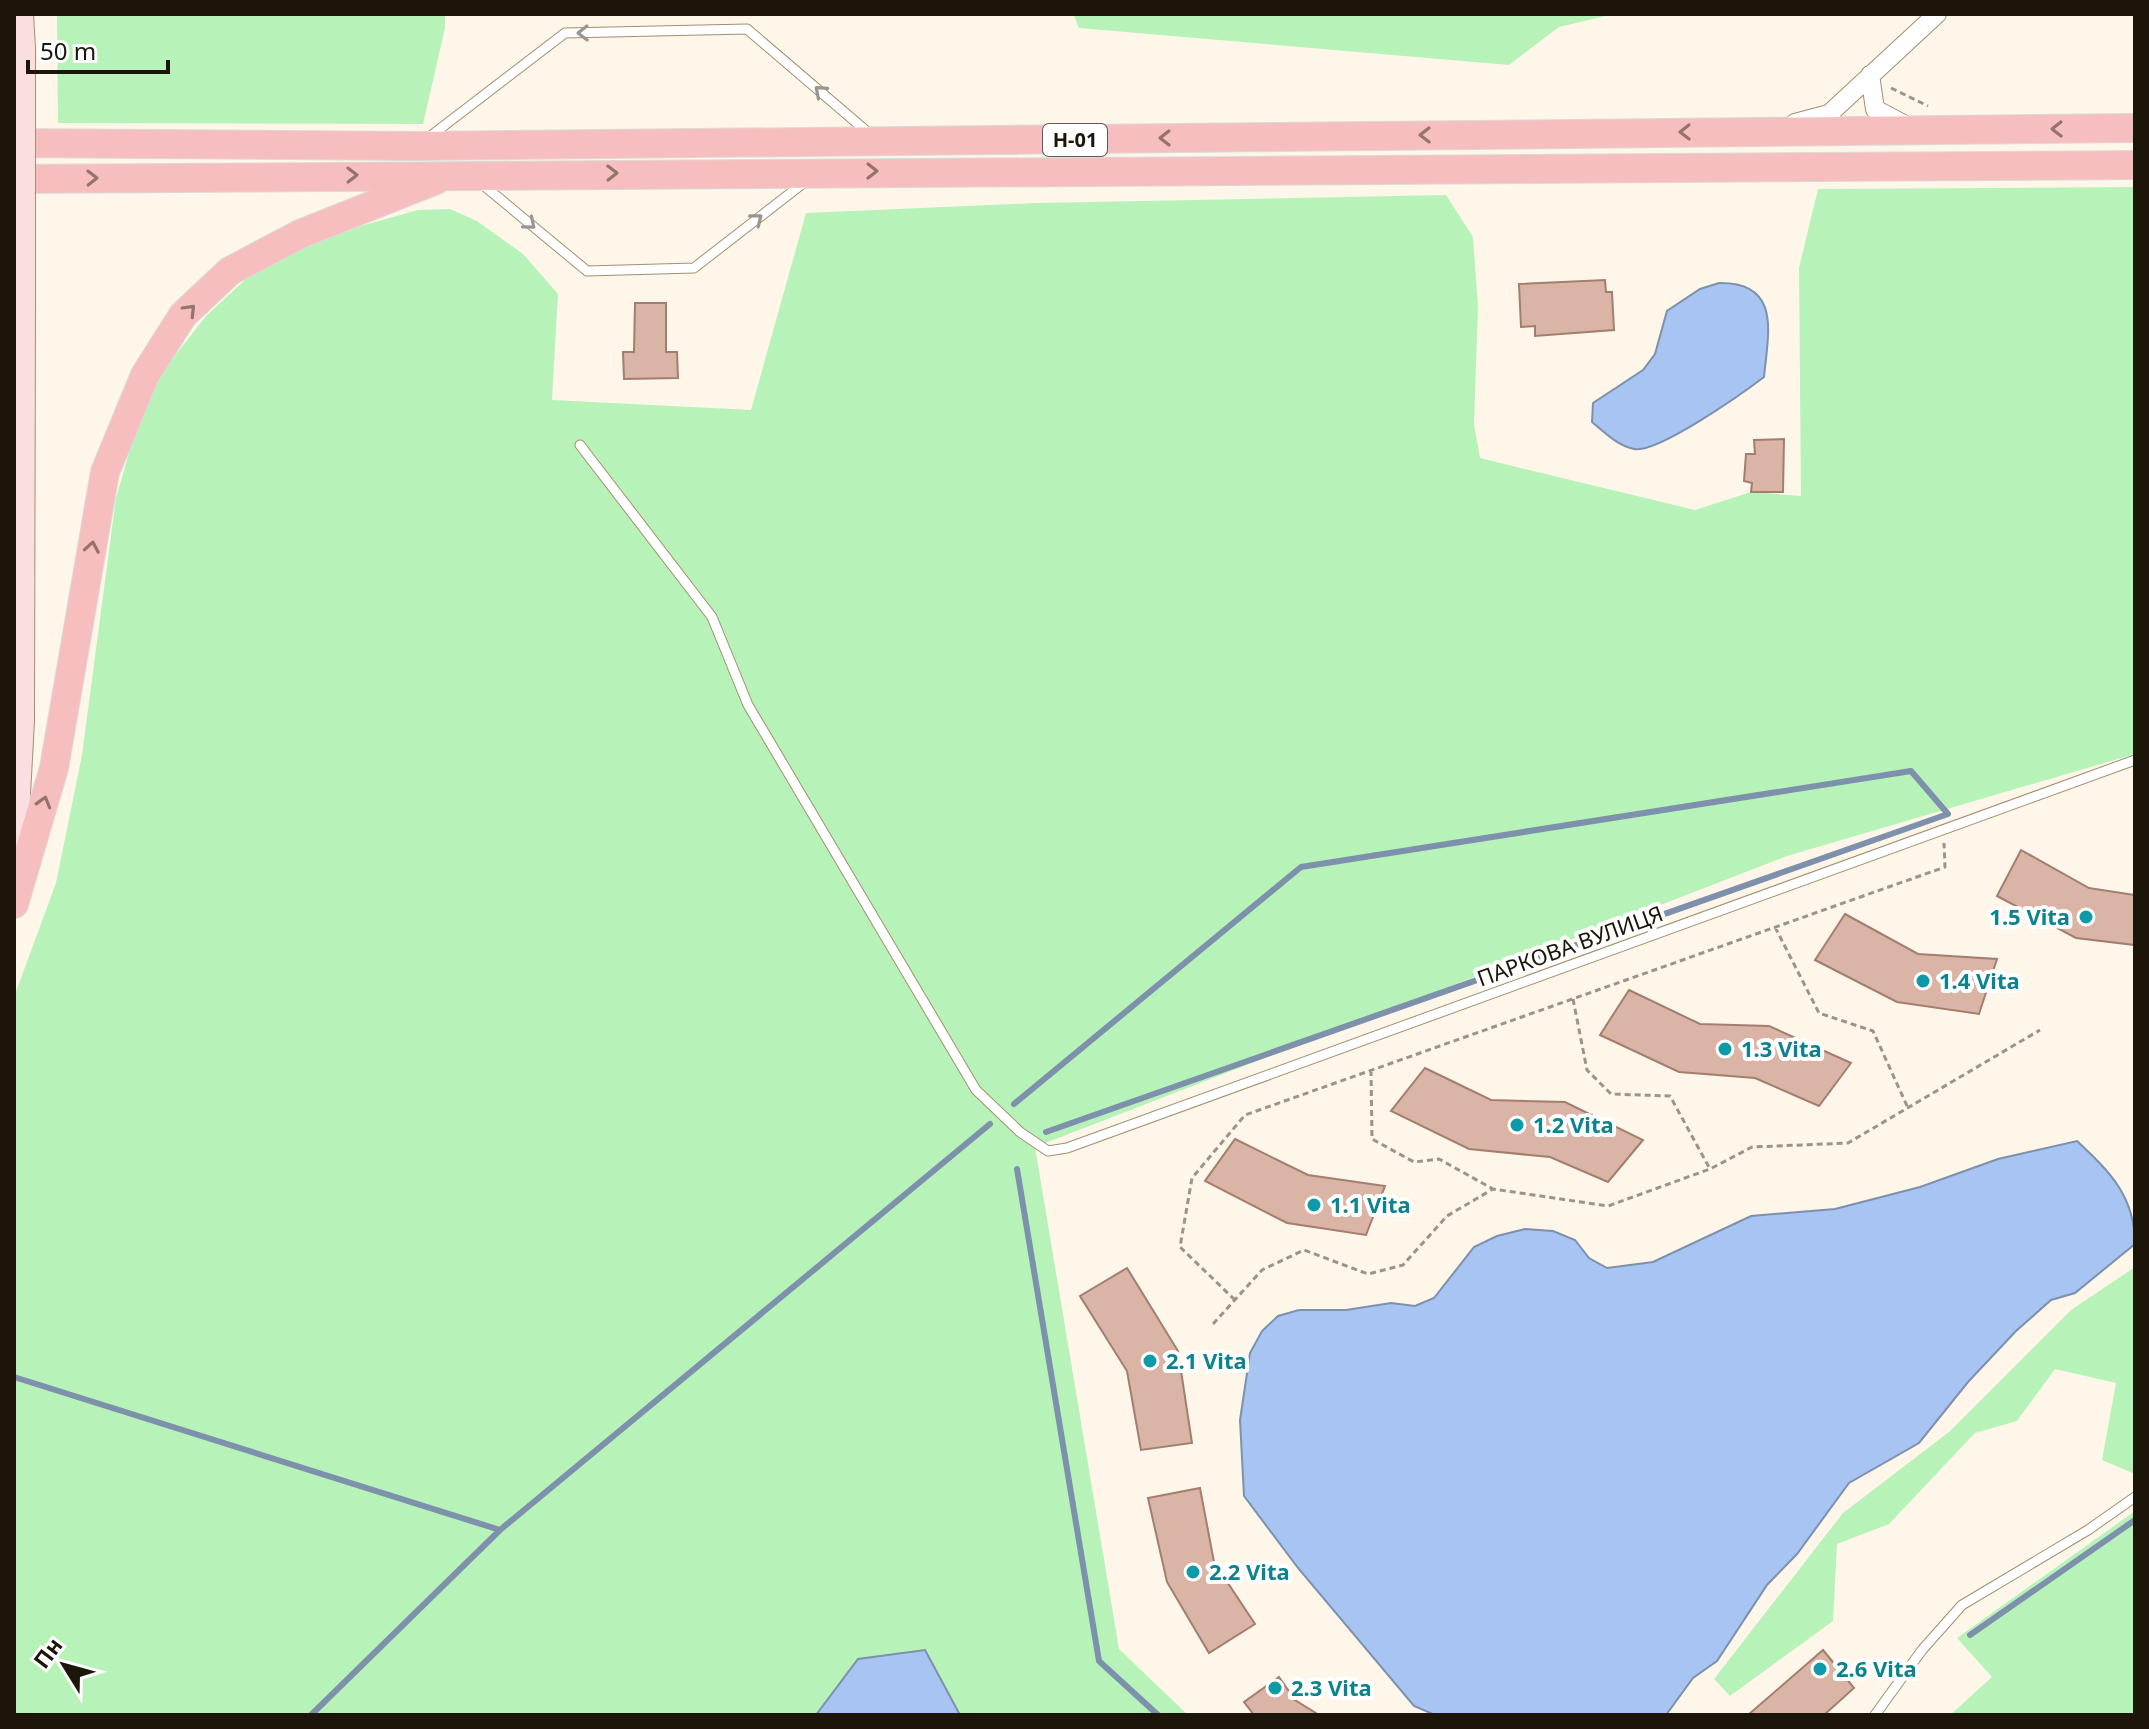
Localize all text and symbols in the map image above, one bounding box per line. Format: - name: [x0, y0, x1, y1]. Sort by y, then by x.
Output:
- scale bar: [28, 24, 168, 74]
- one-way arrow: [576, 24, 589, 42]
- text: 50 m: [40, 34, 96, 67]
- one-way arrow: [815, 87, 830, 101]
- one-way arrow: [2050, 120, 2063, 138]
- one-way arrow: [1678, 123, 1691, 141]
- road number: Н-01: [1043, 124, 1107, 156]
- one-way arrow: [1418, 126, 1431, 144]
- one-way arrow: [1158, 130, 1171, 147]
- one-way arrow: [866, 162, 879, 180]
- one-way arrow: [606, 165, 619, 182]
- one-way arrow: [346, 166, 359, 184]
- one-way arrow: [86, 169, 99, 187]
- one-way arrow: [521, 214, 536, 229]
- one-way arrow: [748, 215, 763, 229]
- one-way arrow: [180, 305, 195, 319]
- one-way arrow: [83, 540, 100, 553]
- one-way arrow: [35, 795, 51, 809]
- street label: ПАРКОВА ВУЛИЦЯ: [1473, 897, 1667, 993]
- place label: 1.5 Vita: [1989, 901, 2070, 931]
- marker: 1.5 Vita: [2077, 908, 2095, 926]
- place label: 1.4 Vita: [1939, 965, 2020, 995]
- marker: 1.4 Vita: [1914, 972, 1932, 990]
- place label: 1.3 Vita: [1741, 1033, 1822, 1063]
- marker: 1.3 Vita: [1716, 1040, 1734, 1058]
- place label: 1.2 Vita: [1533, 1109, 1614, 1139]
- marker: 1.2 Vita: [1508, 1116, 1526, 1134]
- place label: 1.1 Vita: [1330, 1189, 1411, 1219]
- marker: 1.1 Vita: [1305, 1196, 1323, 1214]
- place label: 2.1 Vita: [1166, 1345, 1247, 1375]
- marker: 2.1 Vita: [1141, 1352, 1159, 1370]
- place label: 2.2 Vita: [1209, 1556, 1290, 1586]
- marker: 2.2 Vita: [1184, 1563, 1202, 1581]
- north arrow: [24, 1625, 104, 1705]
- text: Пн: [26, 1631, 69, 1674]
- place label: 2.6 Vita: [1836, 1653, 1917, 1683]
- marker: 2.6 Vita: [1811, 1660, 1829, 1678]
- place label: 2.3 Vita: [1291, 1672, 1372, 1702]
- marker: 2.3 Vita: [1266, 1679, 1284, 1697]

